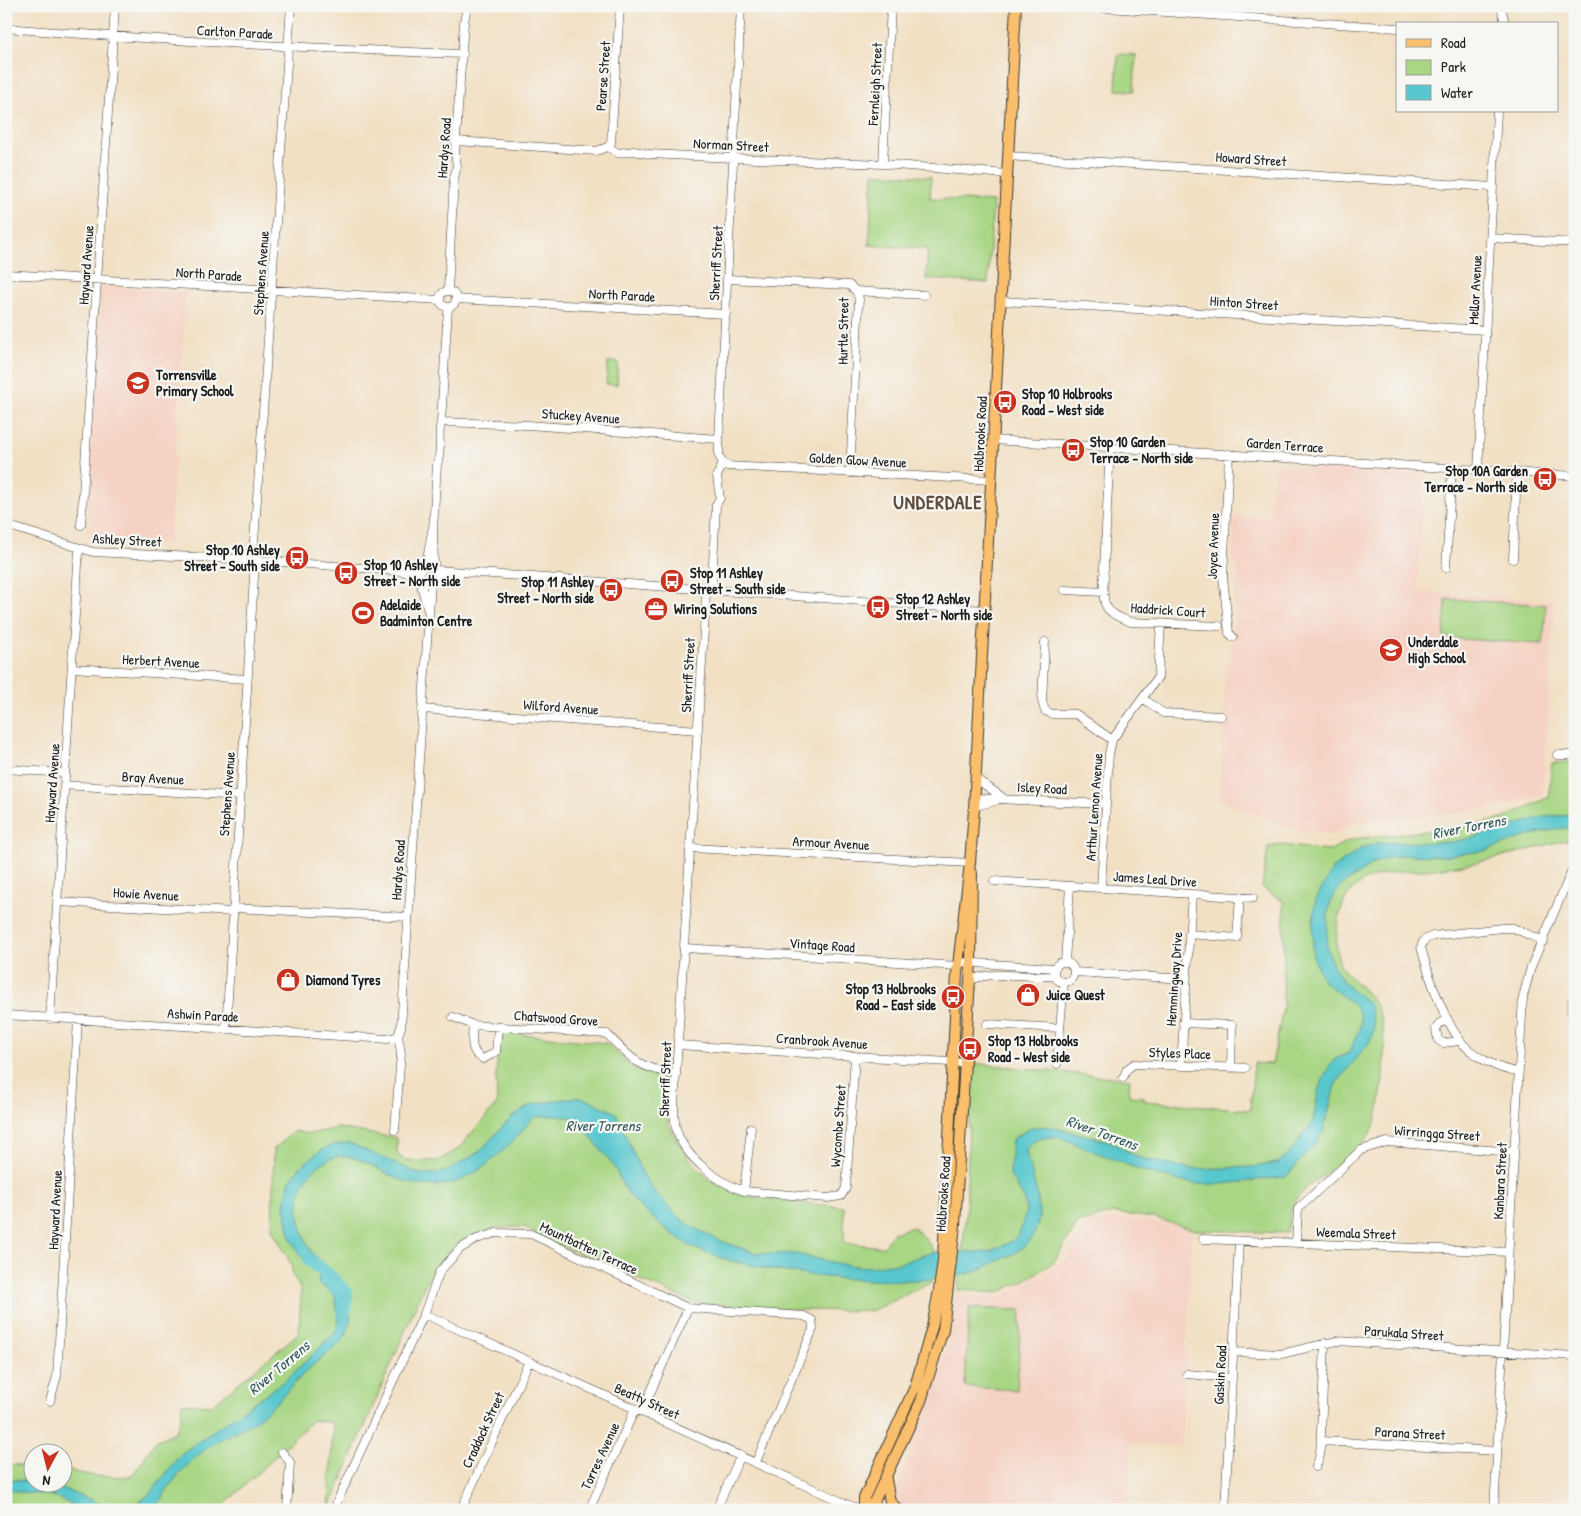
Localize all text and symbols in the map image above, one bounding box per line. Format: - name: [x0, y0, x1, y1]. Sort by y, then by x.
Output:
- street label: Carlton Parade: [196, 20, 274, 43]
- legend: [1396, 22, 1558, 112]
- text: Road: [1441, 32, 1466, 53]
- street label: Pearse Street: [591, 40, 614, 112]
- street label: Fernleigh Street: [863, 42, 887, 127]
- text: Park: [1441, 56, 1466, 77]
- text: Water: [1441, 82, 1473, 103]
- street label: Hardys Road: [432, 117, 456, 179]
- street label: Norman Street: [693, 133, 769, 156]
- street label: Howard Street: [1215, 147, 1287, 170]
- street label: Hayward Avenue: [73, 224, 99, 305]
- street label: Sherriff Street: [704, 225, 727, 301]
- street label: Stephens Avenue: [248, 230, 274, 316]
- street label: Mellor Avenue: [1463, 254, 1486, 325]
- street label: North Parade: [175, 262, 243, 285]
- street label: North Parade: [588, 283, 656, 306]
- street label: Hinton Street: [1209, 291, 1279, 314]
- street label: Hurtle Street: [832, 297, 853, 365]
- place label: Torrensville Primary School: [155, 365, 234, 402]
- school or university icon: Torrensville Primary School: [125, 370, 151, 396]
- place label: Stop 10 Holbrooks Road - West side: [1022, 384, 1113, 419]
- bus stop icon: Stop 10 Holbrooks Road - West side: [992, 389, 1018, 415]
- street label: Holbrooks Road: [968, 395, 991, 472]
- street label: Stuckey Avenue: [541, 403, 621, 429]
- place label: Stop 10 Garden Terrace - North side: [1089, 432, 1194, 467]
- street label: Garden Terrace: [1246, 432, 1325, 457]
- bus stop icon: Stop 10 Garden Terrace - North side: [1060, 437, 1086, 463]
- street label: Golden Glow Avenue: [809, 447, 908, 472]
- place label: Stop 10A Garden Terrace - North side: [1424, 461, 1528, 496]
- bus stop icon: Stop 10A Garden Terrace - North side: [1532, 466, 1558, 492]
- district label: UNDERDALE: [893, 489, 983, 515]
- street label: Joyce Avenue: [1202, 512, 1224, 580]
- street label: Ashley Street: [92, 528, 162, 552]
- place label: Stop 10 Ashley Street - South side: [184, 540, 280, 575]
- bus stop icon: Stop 10 Ashley Street - South side: [284, 545, 310, 571]
- place label: Stop 10 Ashley Street - North side: [364, 555, 461, 590]
- bus stop icon: Stop 10 Ashley Street - North side: [333, 560, 359, 586]
- place label: Stop 11 Ashley Street - South side: [690, 563, 786, 598]
- bus stop icon: Stop 11 Ashley Street - South side: [659, 568, 685, 594]
- place label: Stop 11 Ashley Street - North side: [497, 572, 594, 607]
- bus stop icon: Stop 11 Ashley Street - North side: [598, 577, 624, 603]
- place label: Stop 12 Ashley Street - North side: [896, 589, 993, 624]
- bus stop icon: Stop 12 Ashley Street - North side: [865, 594, 891, 620]
- place label: Adelaide Badminton Centre: [380, 595, 473, 630]
- office icon: Wiring Solutions: [643, 596, 669, 622]
- street label: Haddrick Court: [1130, 597, 1206, 622]
- place label: Wiring Solutions: [674, 599, 757, 620]
- sports icon: Adelaide Badminton Centre: [350, 600, 376, 626]
- place label: Underdale High School: [1408, 632, 1466, 669]
- street label: Sherriff Street: [676, 637, 699, 713]
- school or university icon: Underdale High School: [1378, 637, 1404, 663]
- street label: Herbert Avenue: [122, 649, 201, 672]
- street label: Wilford Avenue: [523, 694, 600, 719]
- street label: Hayward Avenue: [39, 742, 65, 823]
- street label: Stephens Avenue: [214, 751, 240, 837]
- street label: Arthur Lemon Avenue: [1080, 752, 1107, 862]
- street label: Bray Avenue: [121, 766, 185, 790]
- street label: Isley Road: [1016, 777, 1068, 799]
- water label: River Torrens: [1430, 809, 1509, 844]
- street label: Armour Avenue: [792, 831, 870, 854]
- street label: Hardys Road: [386, 839, 410, 901]
- street label: James Leal Drive: [1113, 866, 1198, 891]
- street label: Howie Avenue: [113, 882, 180, 905]
- street label: Hemmingway Drive: [1161, 931, 1187, 1027]
- street label: Vintage Road: [789, 933, 856, 957]
- shop icon: Diamond Tyres: [275, 967, 301, 993]
- place label: Diamond Tyres: [306, 970, 381, 991]
- place label: Stop 13 Holbrooks Road - East side: [846, 979, 937, 1014]
- shop icon: Juice Quest: [1015, 982, 1041, 1008]
- bus stop icon: Stop 13 Holbrooks Road - East side: [940, 984, 966, 1010]
- place label: Juice Quest: [1046, 985, 1106, 1004]
- street label: Ashwin Parade: [167, 1003, 240, 1026]
- street label: Chatswood Grove: [513, 1005, 599, 1030]
- street label: Cranbrook Avenue: [776, 1028, 869, 1053]
- place label: Stop 13 Holbrooks Road - West side: [988, 1031, 1079, 1066]
- bus stop icon: Stop 13 Holbrooks Road - West side: [957, 1036, 983, 1062]
- street label: Sherriff Street: [654, 1041, 675, 1117]
- street label: Styles Place: [1149, 1042, 1212, 1064]
- street label: Wycombe Street: [825, 1084, 851, 1168]
- water label: River Torrens: [1064, 1110, 1142, 1156]
- water label: River Torrens: [566, 1115, 641, 1136]
- street label: Wirringga Street: [1394, 1120, 1481, 1146]
- street label: Kanbara Street: [1488, 1142, 1511, 1220]
- street label: Holbrooks Road: [930, 1155, 955, 1232]
- street label: Hayward Avenue: [43, 1169, 67, 1250]
- street label: Mountbatten Terrace: [537, 1217, 642, 1279]
- street label: Weemala Street: [1316, 1222, 1396, 1243]
- street label: Parukala Street: [1364, 1320, 1445, 1345]
- water label: River Torrens: [243, 1335, 315, 1400]
- street label: Gaskin Road: [1208, 1344, 1231, 1405]
- street label: Beatty Street: [611, 1378, 683, 1424]
- street label: Craddock Street: [457, 1388, 509, 1471]
- street label: Torres Avenue: [576, 1418, 624, 1493]
- street label: Parana Street: [1374, 1421, 1446, 1444]
- north arrow: [22, 1444, 72, 1494]
- text: N: [41, 1471, 51, 1491]

